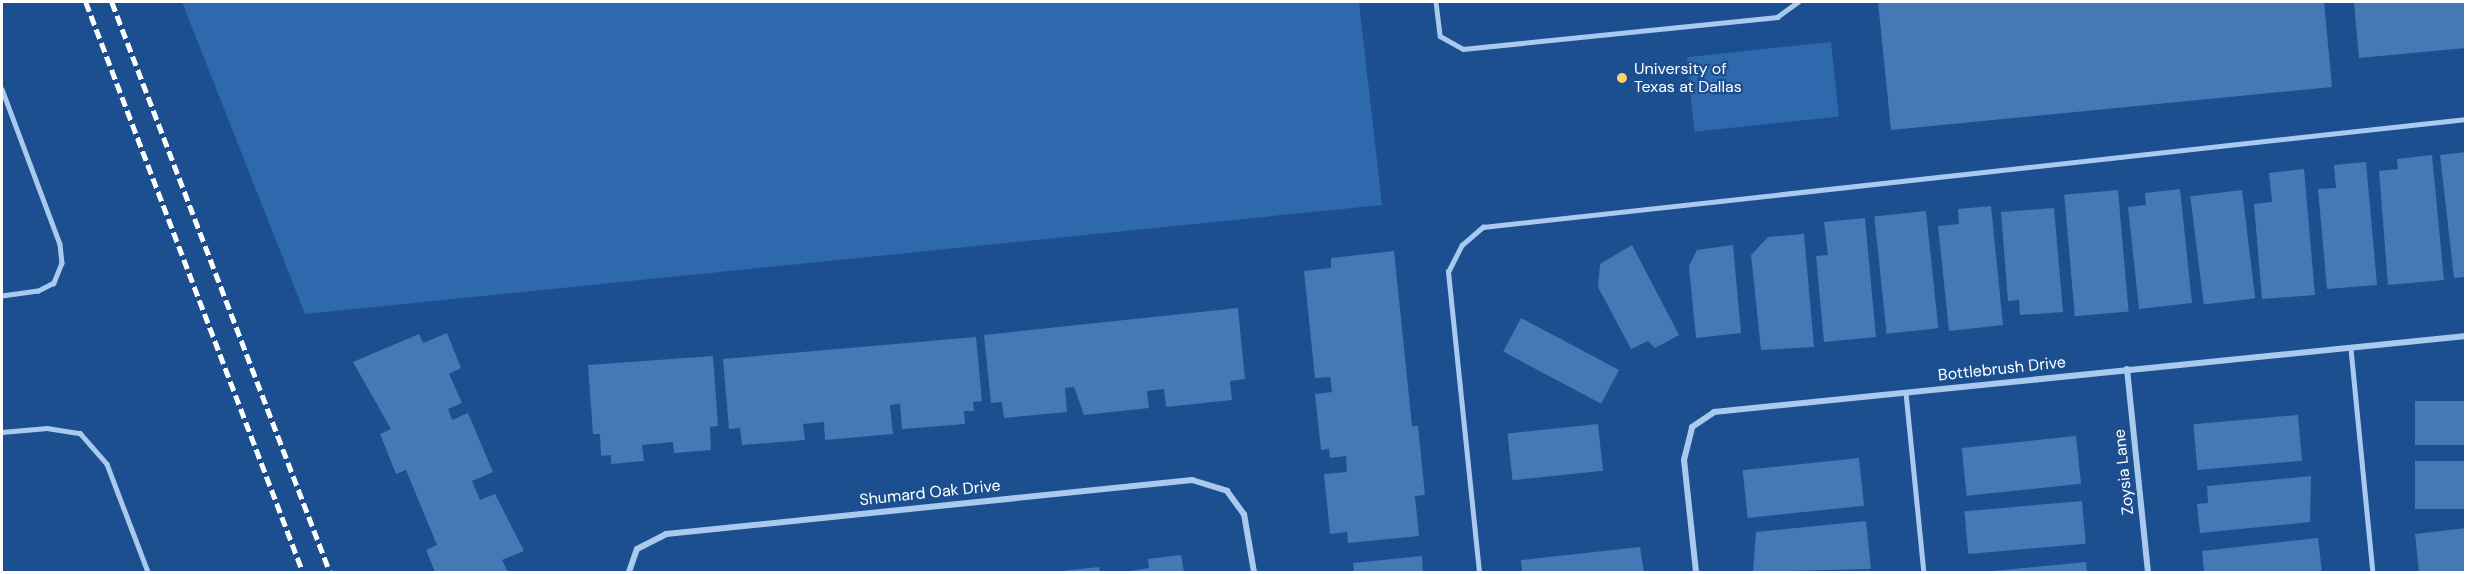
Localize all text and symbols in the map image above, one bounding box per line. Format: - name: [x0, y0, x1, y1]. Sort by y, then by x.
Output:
- place label: University of Texas at Dallas: [1634, 59, 1742, 97]
- marker: University of Texas at Dallas: [1615, 71, 1629, 85]
- street label: Bottlebrush Drive: [1937, 353, 2067, 385]
- street label: Zoysia Lane: [2110, 428, 2138, 516]
- street label: Shumard Oak Drive: [858, 476, 1002, 510]

